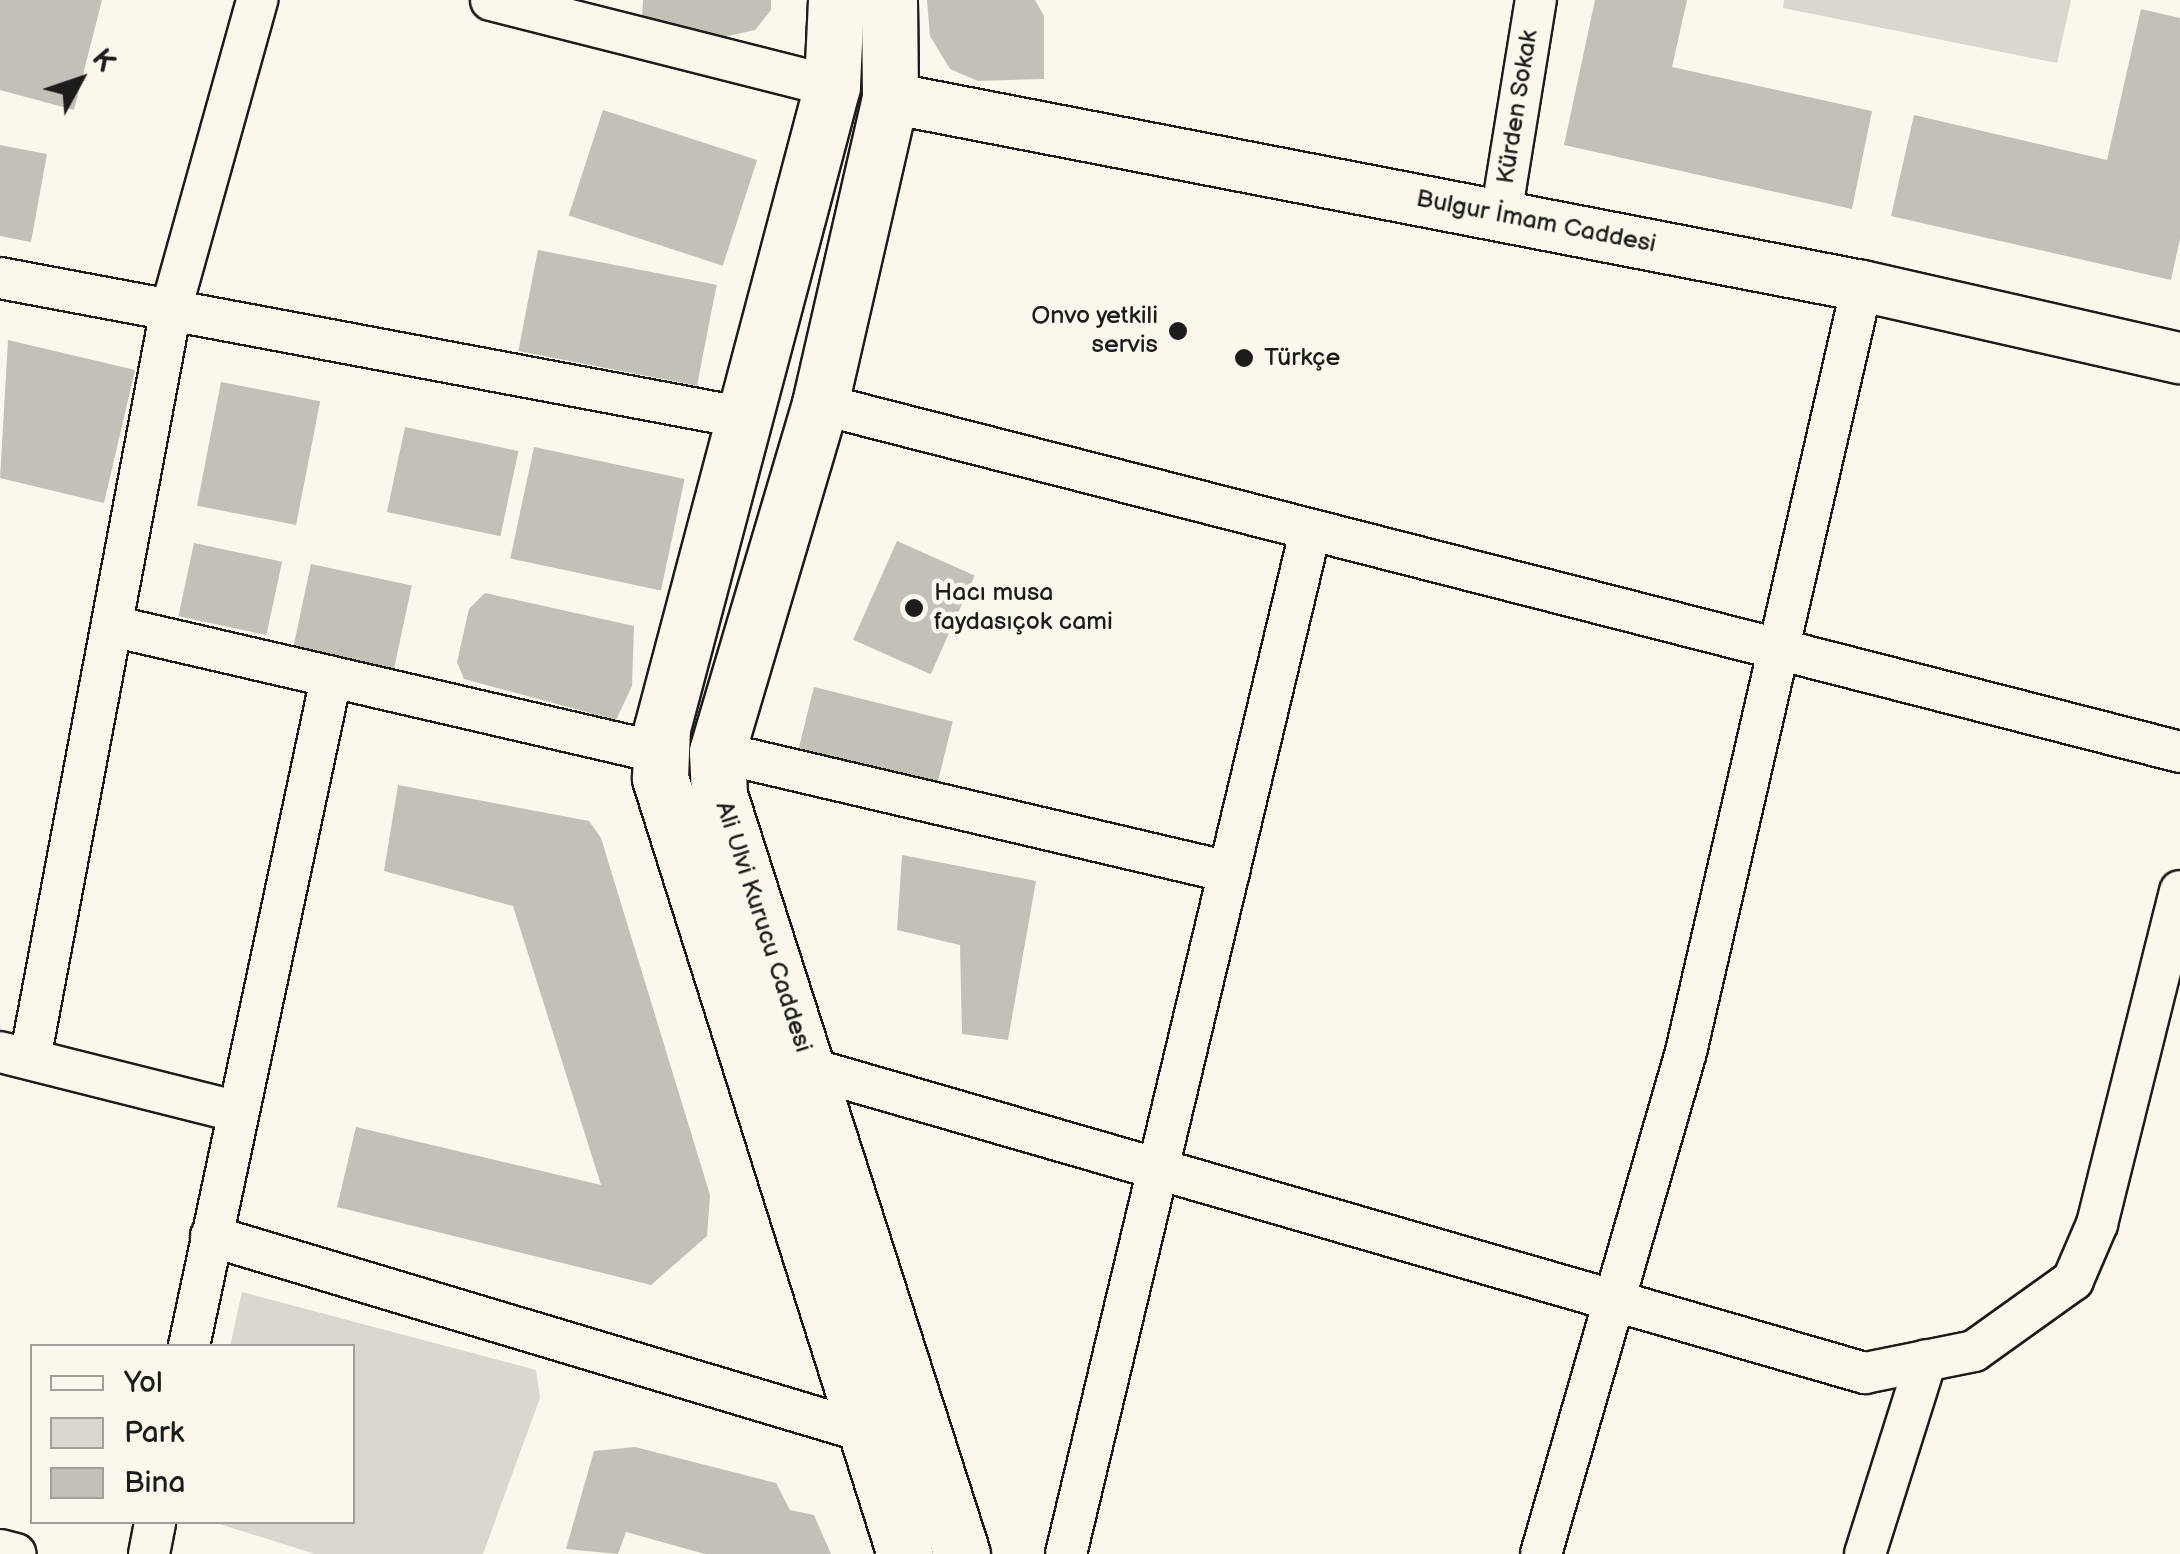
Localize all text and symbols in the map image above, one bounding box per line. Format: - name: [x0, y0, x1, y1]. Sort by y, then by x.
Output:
- street label: Kürden Sokak: [1491, 28, 1545, 186]
- north arrow: [30, 30, 130, 130]
- text: K: [85, 42, 122, 78]
- street label: Bulgur İmam Caddesi: [1414, 184, 1658, 260]
- place label: Onvo yetkili servis: [1030, 302, 1158, 361]
- marker: Onvo yetkili servis: [1167, 320, 1189, 342]
- place label: Türkçe: [1264, 343, 1340, 373]
- marker: Türkçe: [1233, 347, 1255, 369]
- place label: Hacı musa faydasıçok cami: [934, 579, 1113, 638]
- marker: Hacı musa faydasıçok cami: [903, 597, 925, 619]
- street label: Ali Ulvi Kurucu Caddesi: [708, 798, 818, 1056]
- legend: [30, 1344, 355, 1524]
- text: Yol: [124, 1365, 163, 1401]
- text: Park: [124, 1415, 184, 1451]
- text: Bina: [124, 1465, 185, 1501]

